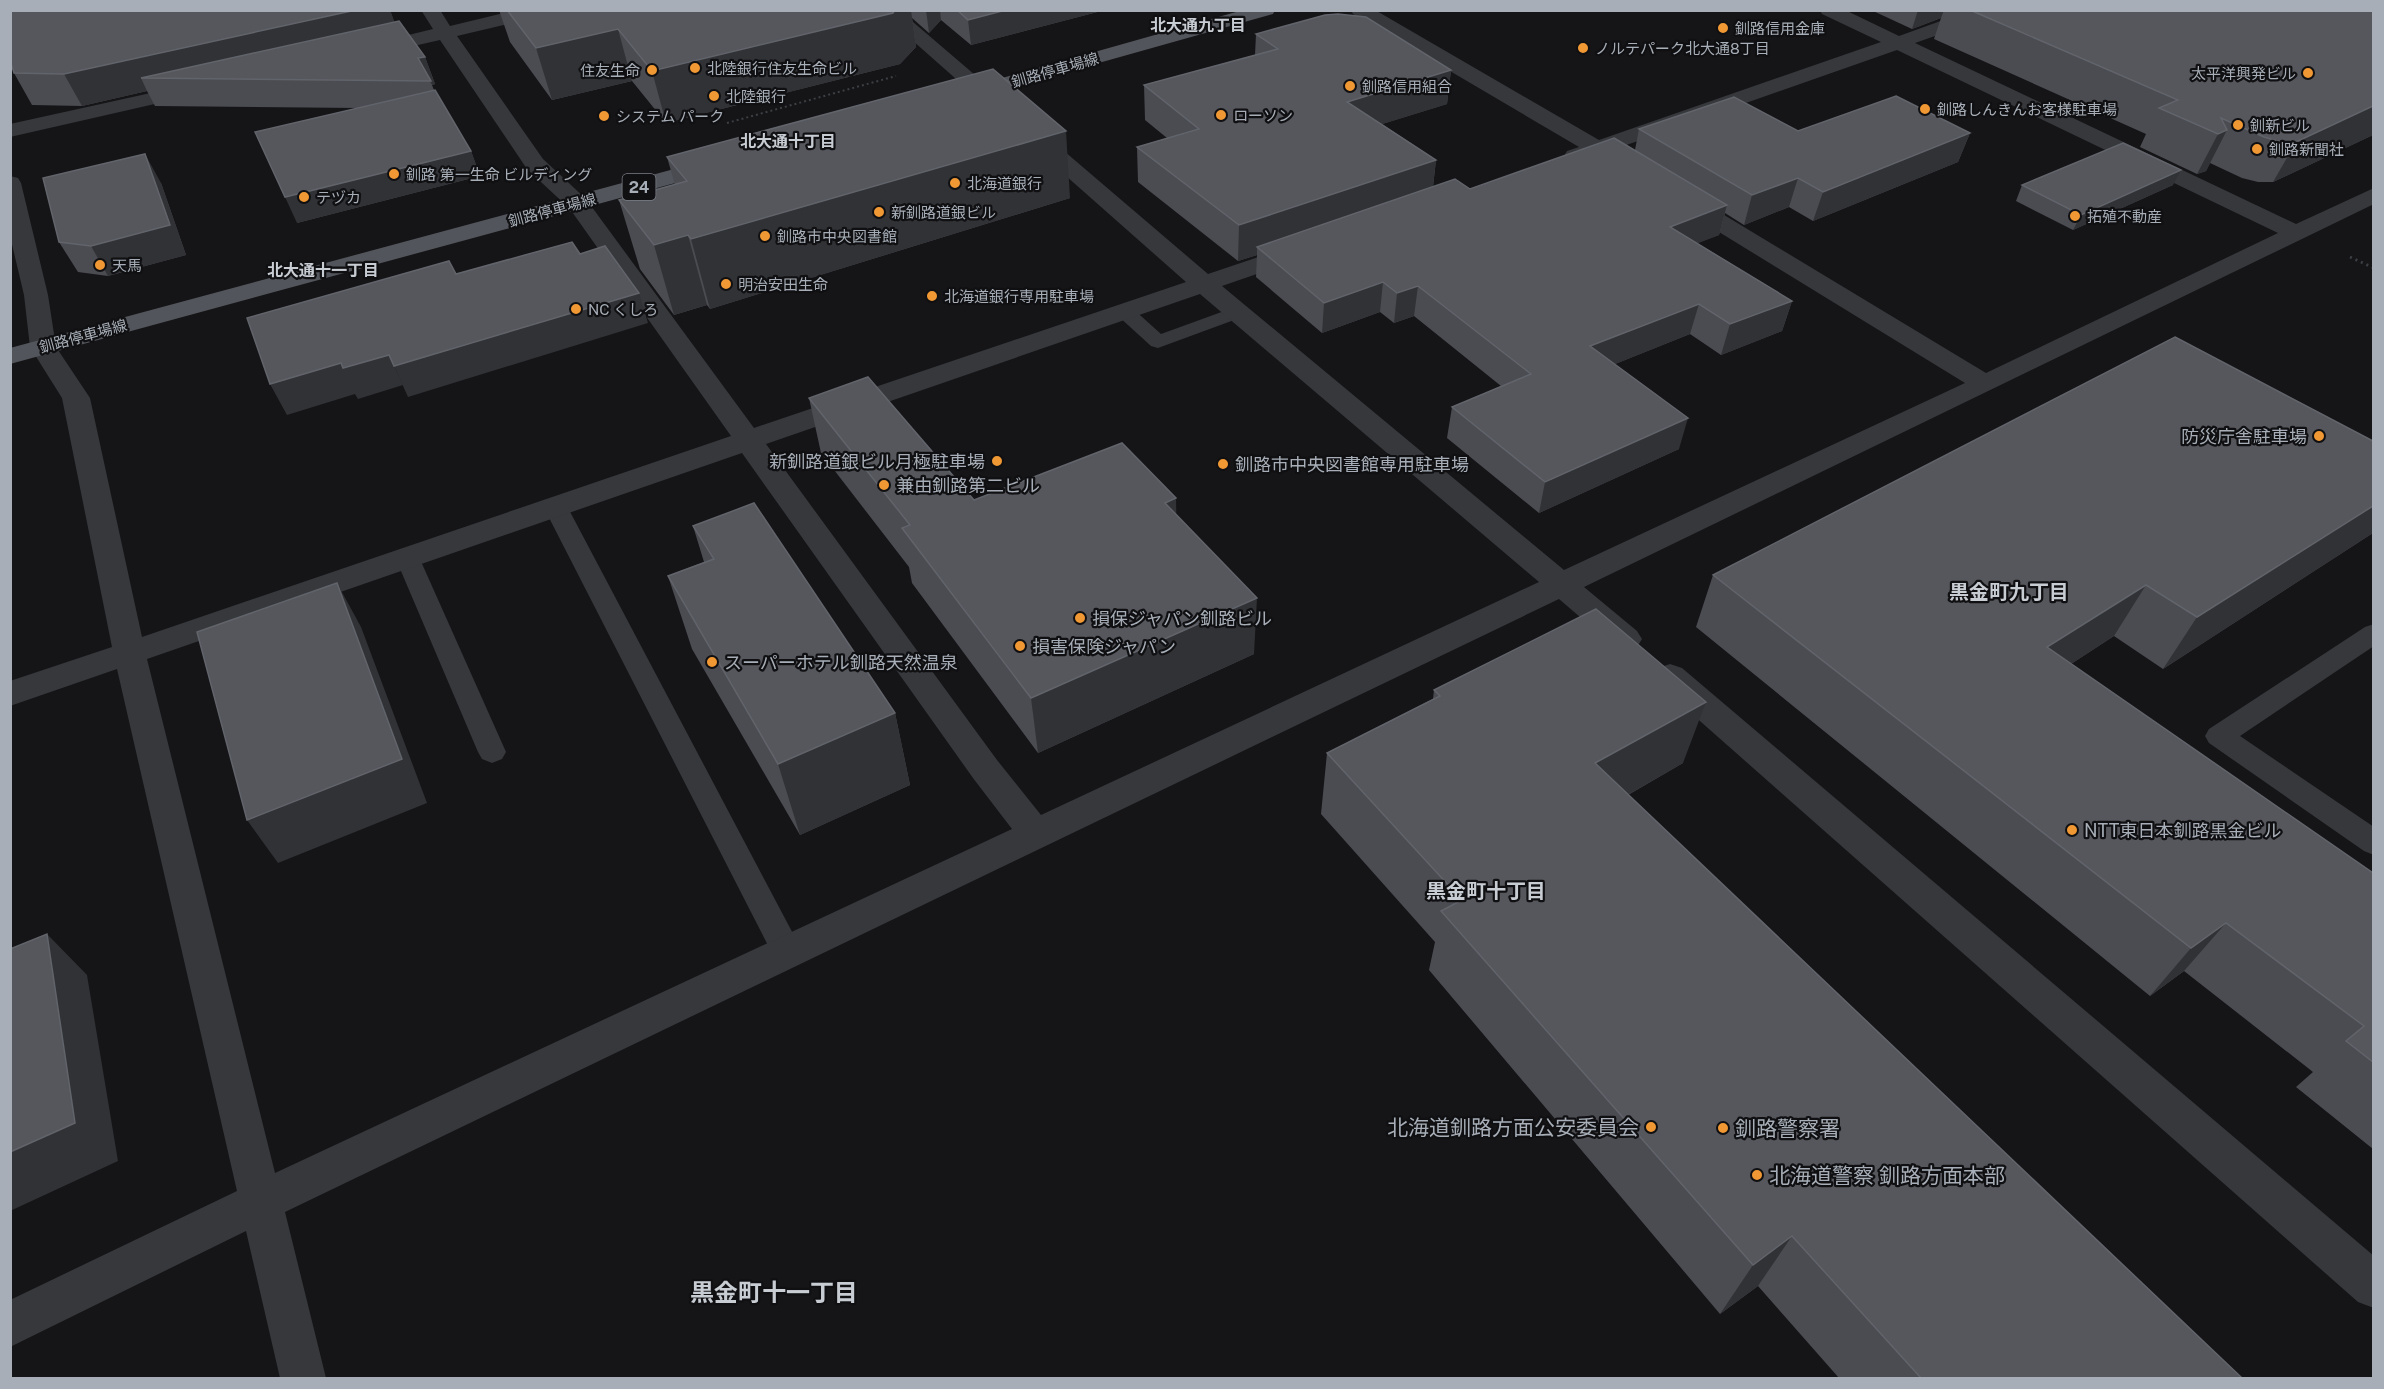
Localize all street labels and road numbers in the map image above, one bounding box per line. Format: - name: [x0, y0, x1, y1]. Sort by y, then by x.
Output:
- street label: 釧路停車場線: [1009, 49, 1101, 91]
- road number: 24: [622, 174, 656, 200]
- street label: 釧路停車場線: [506, 190, 598, 230]
- street label: 釧路停車場線: [37, 316, 129, 356]

